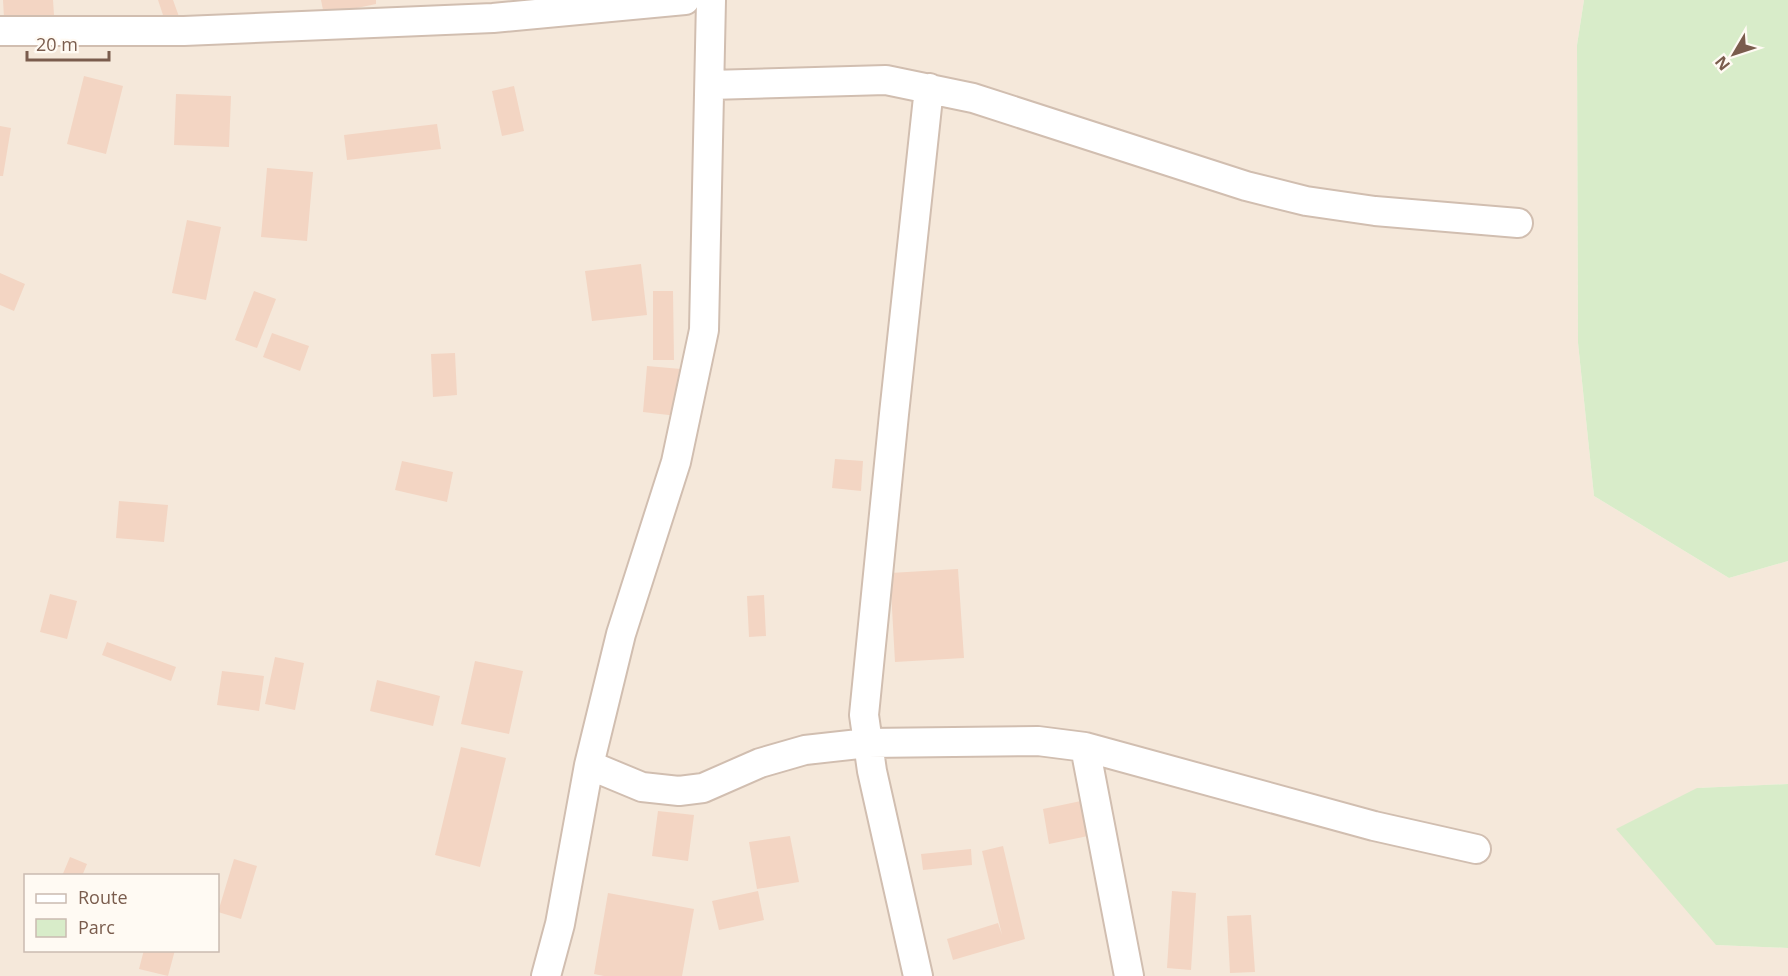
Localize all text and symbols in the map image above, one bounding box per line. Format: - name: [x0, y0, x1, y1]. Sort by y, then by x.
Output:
- scale bar: [27, 24, 110, 62]
- north arrow: [1704, 24, 1764, 84]
- text: 20 m: [36, 32, 78, 56]
- text: N: [1710, 51, 1735, 75]
- legend: [24, 874, 219, 952]
- text: Route: [78, 885, 128, 909]
- text: Parc: [78, 915, 115, 939]

